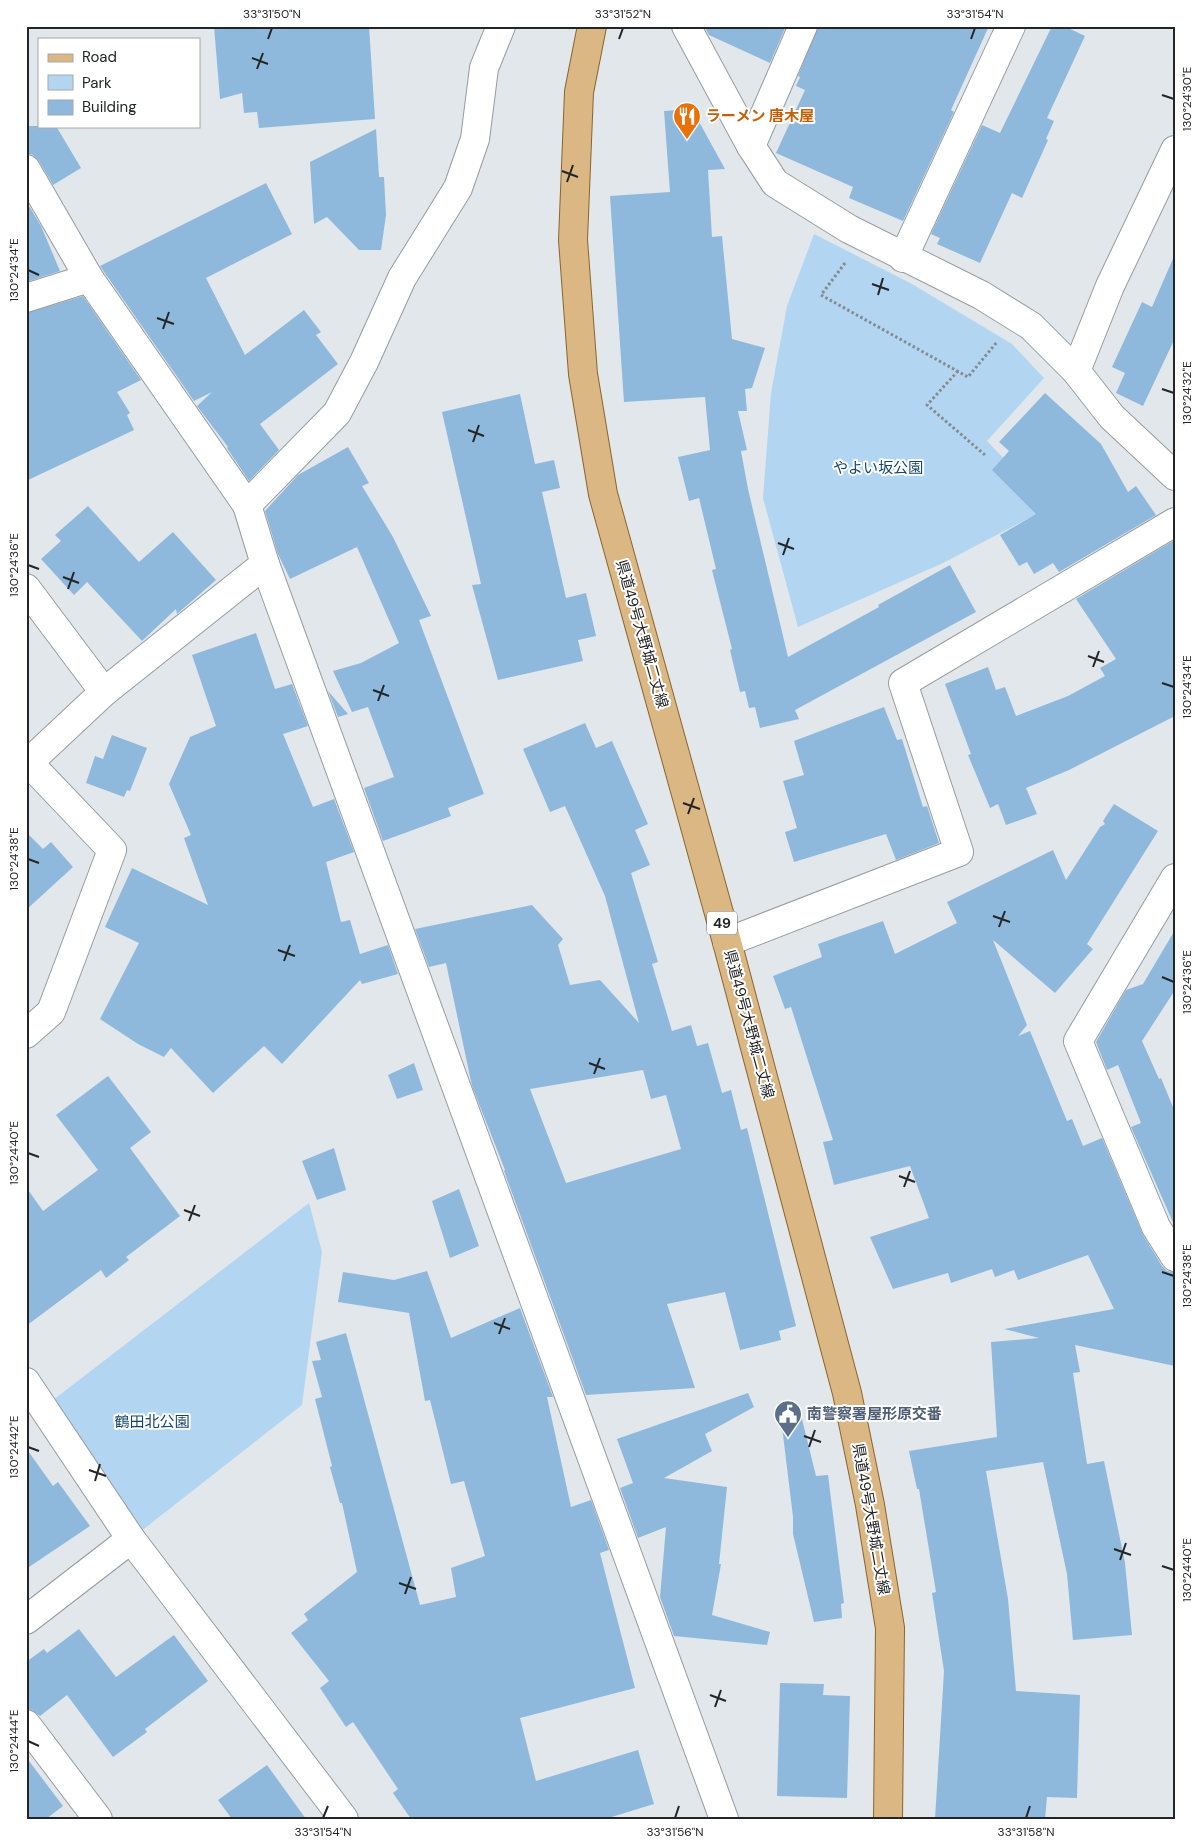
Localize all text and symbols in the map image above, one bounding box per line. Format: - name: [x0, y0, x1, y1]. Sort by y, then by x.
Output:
- text: 33°31'50"N: [243, 6, 301, 22]
- text: 33°31'52"N: [595, 6, 651, 22]
- text: 33°31'54"N: [947, 6, 1003, 22]
- legend: [38, 38, 200, 128]
- text: Road: [82, 47, 117, 67]
- text: 130°24'30"E: [1179, 66, 1195, 131]
- text: Park: [82, 73, 112, 93]
- text: Building: [82, 97, 137, 117]
- restaurant icon: ラーメン 唐木屋: [672, 101, 702, 140]
- place label: ラーメン 唐木屋: [706, 106, 814, 126]
- text: 130°24'34"E: [6, 238, 22, 302]
- text: 130°24'32"E: [1179, 361, 1195, 425]
- park label: やよい坂公園: [833, 458, 923, 478]
- text: 130°24'36"E: [6, 533, 22, 597]
- street label: 県道49号大野城二丈線: [611, 557, 673, 711]
- text: 130°24'34"E: [1179, 655, 1195, 719]
- text: 130°24'38"E: [6, 827, 22, 891]
- road number: 49: [707, 911, 737, 934]
- street label: 県道49号大野城二丈線: [719, 947, 779, 1101]
- text: 130°24'36"E: [1179, 950, 1195, 1014]
- text: 130°24'40"E: [6, 1121, 22, 1185]
- text: 130°24'38"E: [1179, 1244, 1195, 1308]
- public building icon: 南警察署屋形原交番: [773, 1399, 803, 1438]
- place label: 南警察署屋形原交番: [807, 1404, 942, 1424]
- park label: 鶴田北公園: [114, 1412, 190, 1432]
- text: 130°24'42"E: [6, 1415, 22, 1478]
- street label: 県道49号大野城二丈線: [848, 1442, 894, 1596]
- text: 130°24'40"E: [1179, 1538, 1195, 1602]
- text: 130°24'44"E: [6, 1709, 22, 1773]
- text: 33°31'54"N: [295, 1824, 351, 1840]
- text: 33°31'56"N: [646, 1824, 704, 1840]
- text: 33°31'58"N: [998, 1824, 1054, 1840]

